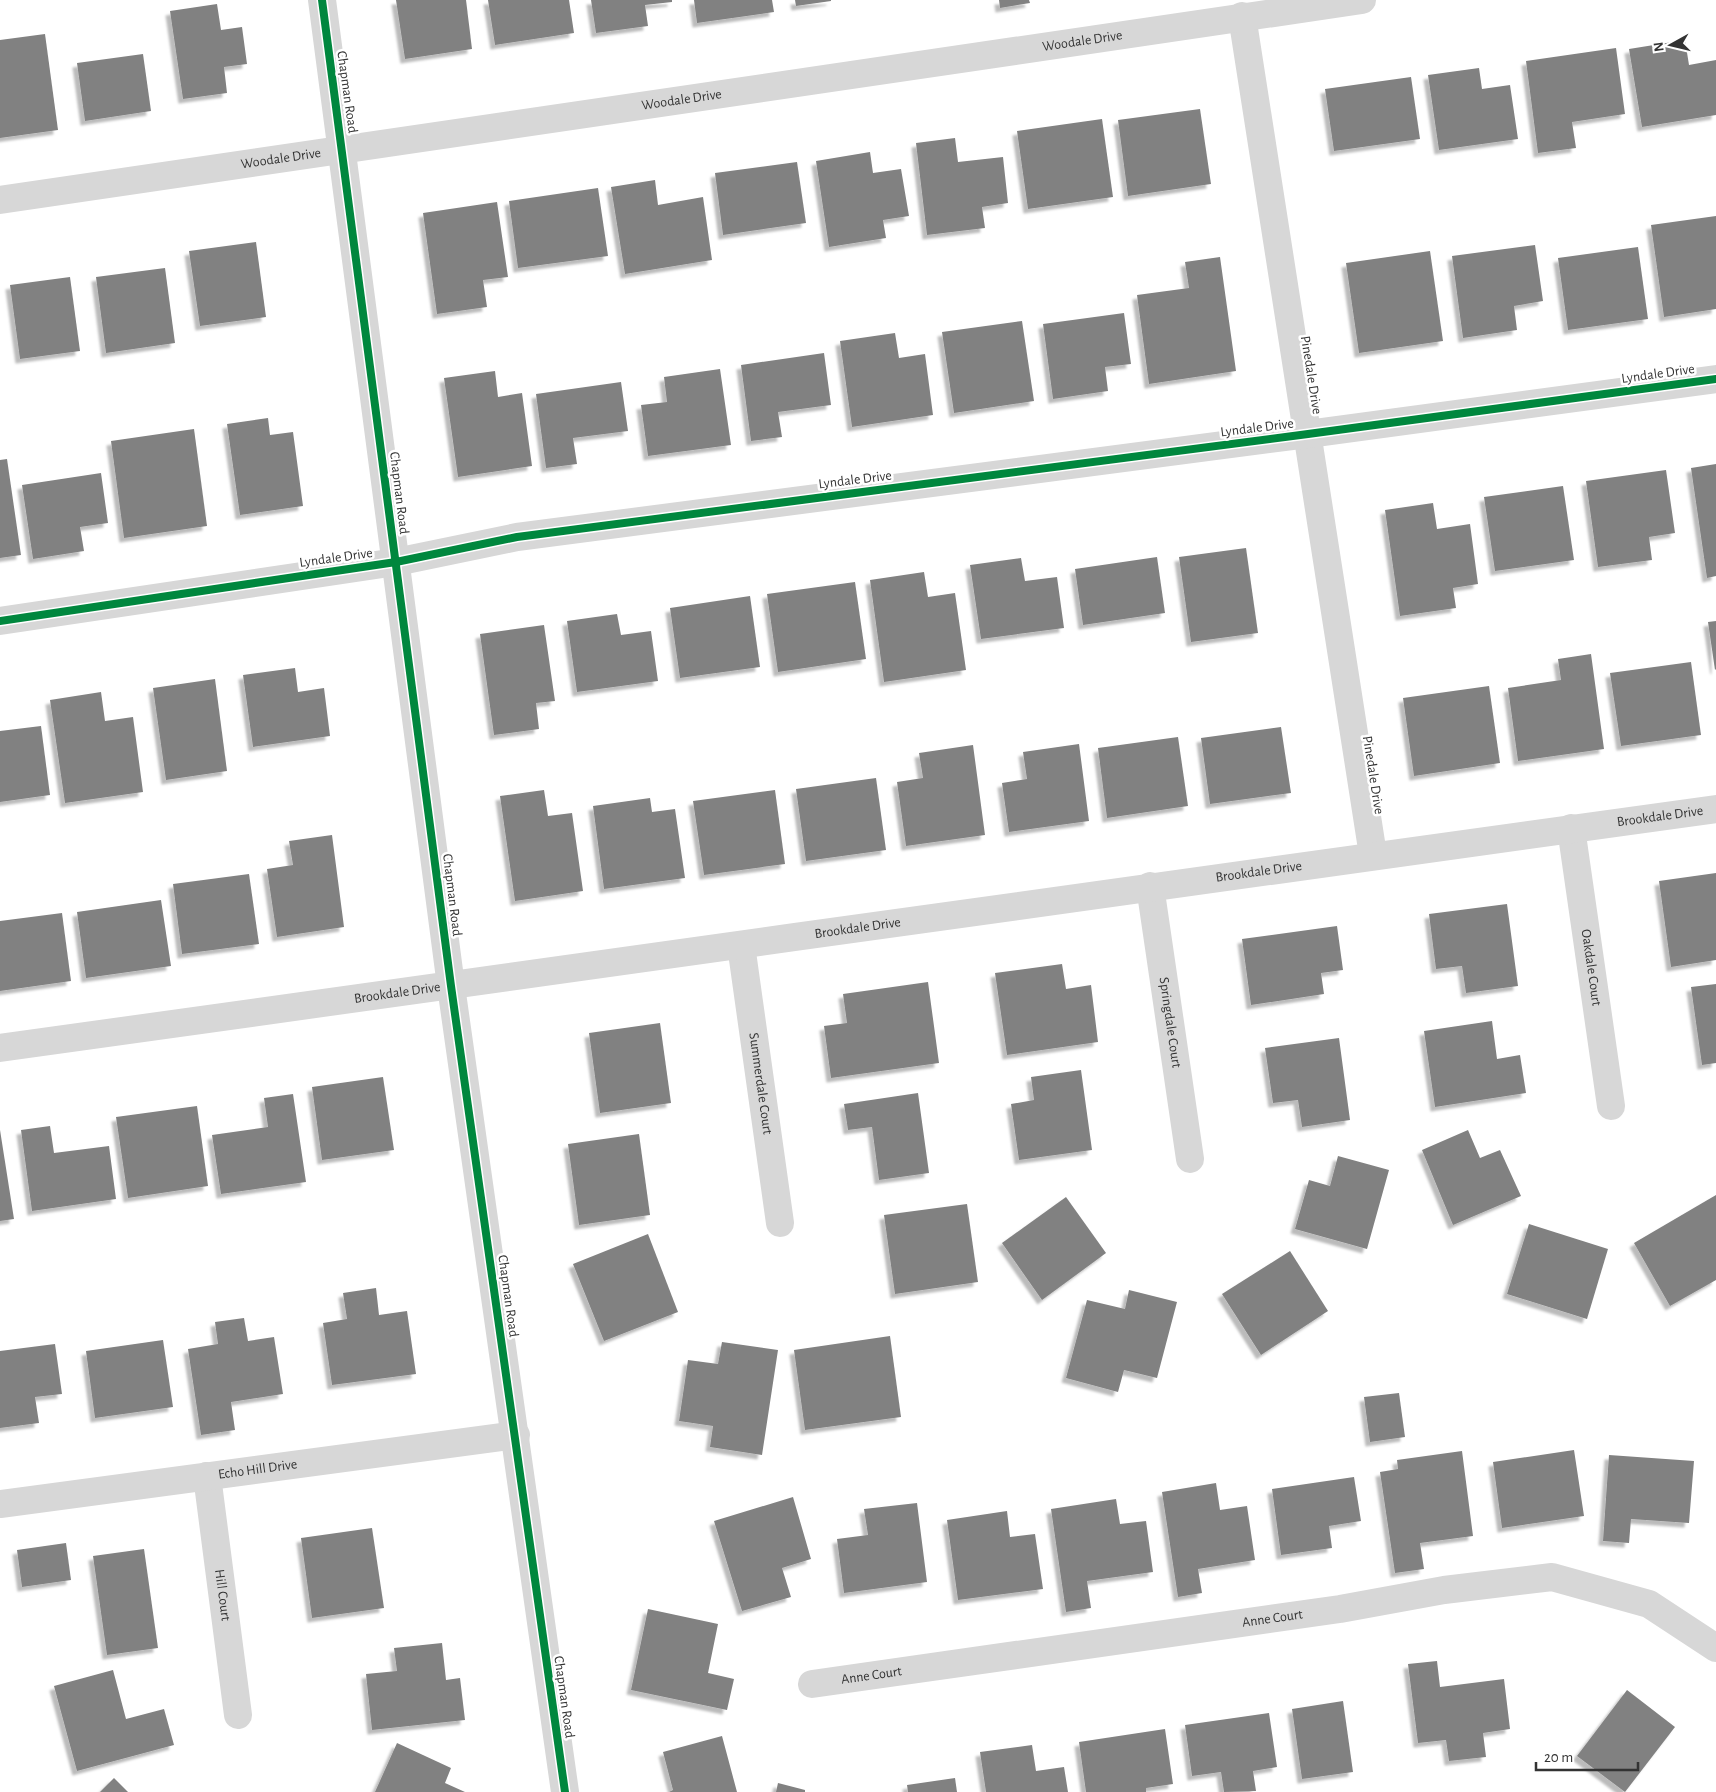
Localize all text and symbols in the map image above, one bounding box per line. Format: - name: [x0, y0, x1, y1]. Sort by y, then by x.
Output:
- north arrow: [1646, 20, 1696, 70]
- street label: Woodale Drive: [1041, 28, 1123, 54]
- text: N: [1652, 41, 1667, 52]
- street label: Chapman Road: [334, 50, 360, 134]
- street label: Woodale Drive: [641, 87, 723, 113]
- street label: Woodale Drive: [240, 146, 322, 172]
- street label: Pinedale Drive: [1298, 335, 1324, 415]
- street label: Lyndale Drive: [1621, 362, 1695, 386]
- street label: Lyndale Drive: [1220, 417, 1294, 439]
- street label: Chapman Road: [387, 451, 411, 535]
- street label: Lyndale Drive: [818, 469, 892, 491]
- street label: Lyndale Drive: [299, 546, 373, 570]
- street label: Pinedale Drive: [1360, 735, 1386, 815]
- street label: Brookdale Drive: [1616, 804, 1704, 829]
- street label: Chapman Road: [440, 853, 464, 937]
- street label: Brookdale Drive: [1215, 859, 1303, 885]
- street label: Brookdale Drive: [814, 915, 902, 941]
- street label: Oakdale Court: [1579, 928, 1604, 1007]
- street label: Springdale Court: [1156, 976, 1184, 1069]
- street label: Brookdale Drive: [353, 980, 441, 1006]
- street label: Summerdale Court: [746, 1032, 775, 1136]
- street label: Chapman Road: [495, 1254, 521, 1338]
- street label: Echo Hill Drive: [217, 1457, 298, 1482]
- street label: Hill Court: [212, 1568, 233, 1622]
- street label: Anne Court: [1241, 1607, 1304, 1630]
- street label: Chapman Road: [551, 1655, 577, 1739]
- street label: Anne Court: [840, 1664, 903, 1687]
- scale bar: [1536, 1740, 1638, 1772]
- text: 20 m: [1544, 1750, 1573, 1765]

